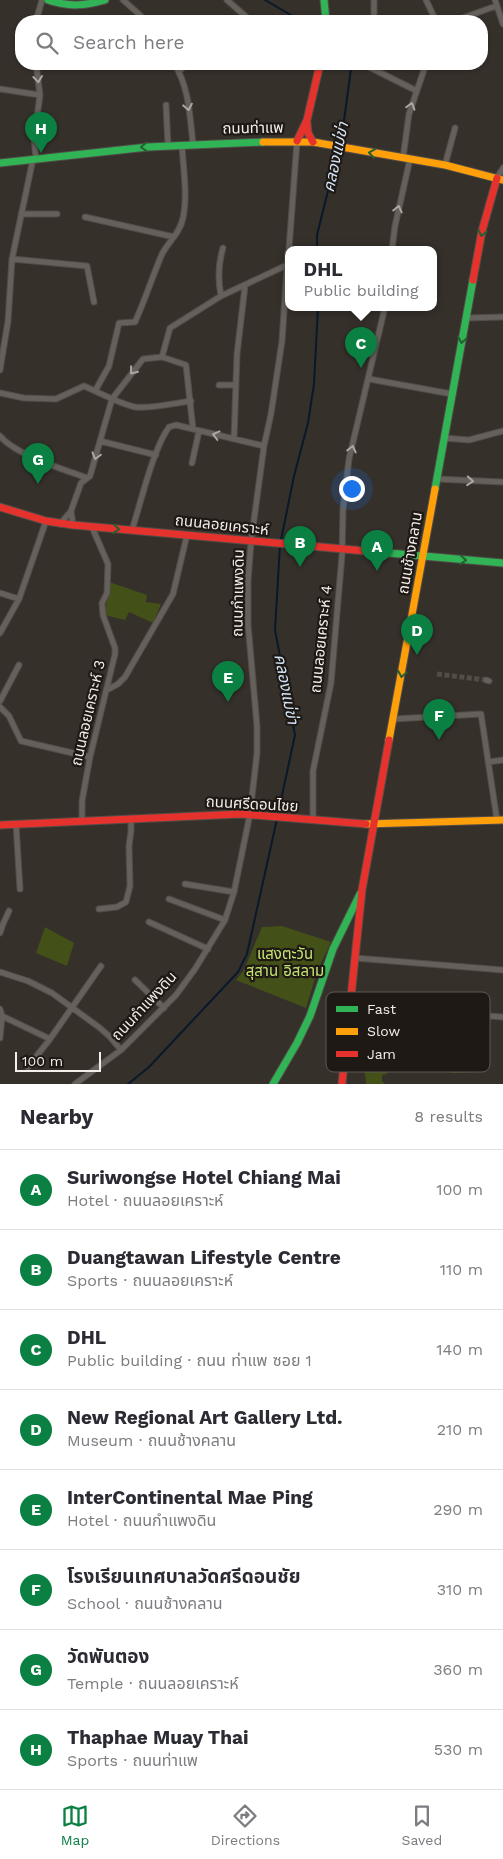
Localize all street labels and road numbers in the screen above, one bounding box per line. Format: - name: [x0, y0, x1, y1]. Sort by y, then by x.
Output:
- street label: ถนนท่าแพ: [222, 118, 284, 138]
- street label: ถนนลอยเคราะห์: [174, 511, 270, 539]
- street label: ถนนช้างคลาน: [394, 511, 426, 595]
- street label: ถนนกำแพงดิน: [228, 549, 248, 637]
- street label: ถนนลอยเคราะห์ 4: [306, 584, 336, 694]
- street label: ถนนลอยเคราะห์ 3: [67, 658, 109, 768]
- street label: ถนนศรีดอนไชย: [205, 793, 299, 815]
- street label: ถนนกำแพงดิน: [108, 968, 180, 1044]

